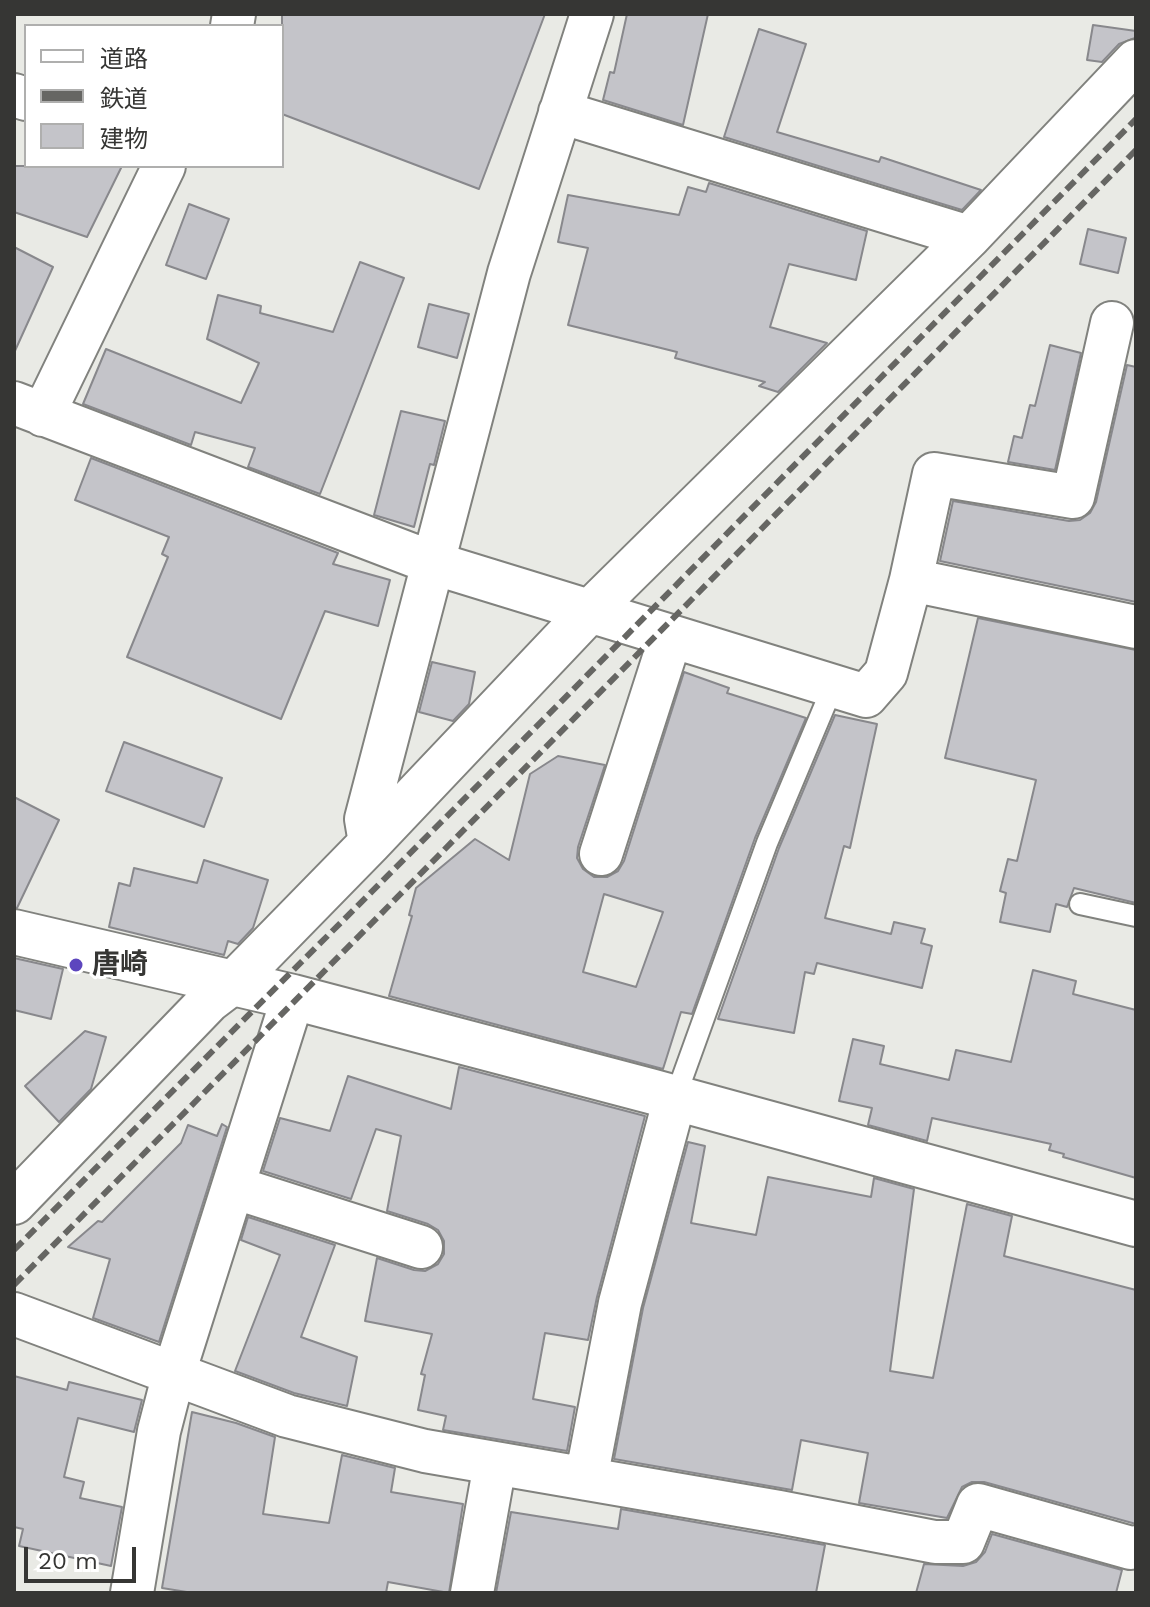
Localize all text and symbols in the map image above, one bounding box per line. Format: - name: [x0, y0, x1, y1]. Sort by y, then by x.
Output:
- legend: [24, 24, 284, 168]
- text: 道路: [100, 45, 148, 73]
- text: 鉄道: [100, 85, 148, 113]
- text: 建物: [100, 125, 148, 153]
- place label: 唐崎: [92, 948, 148, 982]
- marker: 唐崎: [67, 956, 85, 974]
- scale bar: [28, 1531, 140, 1581]
- text: 20 m: [38, 1547, 98, 1575]

